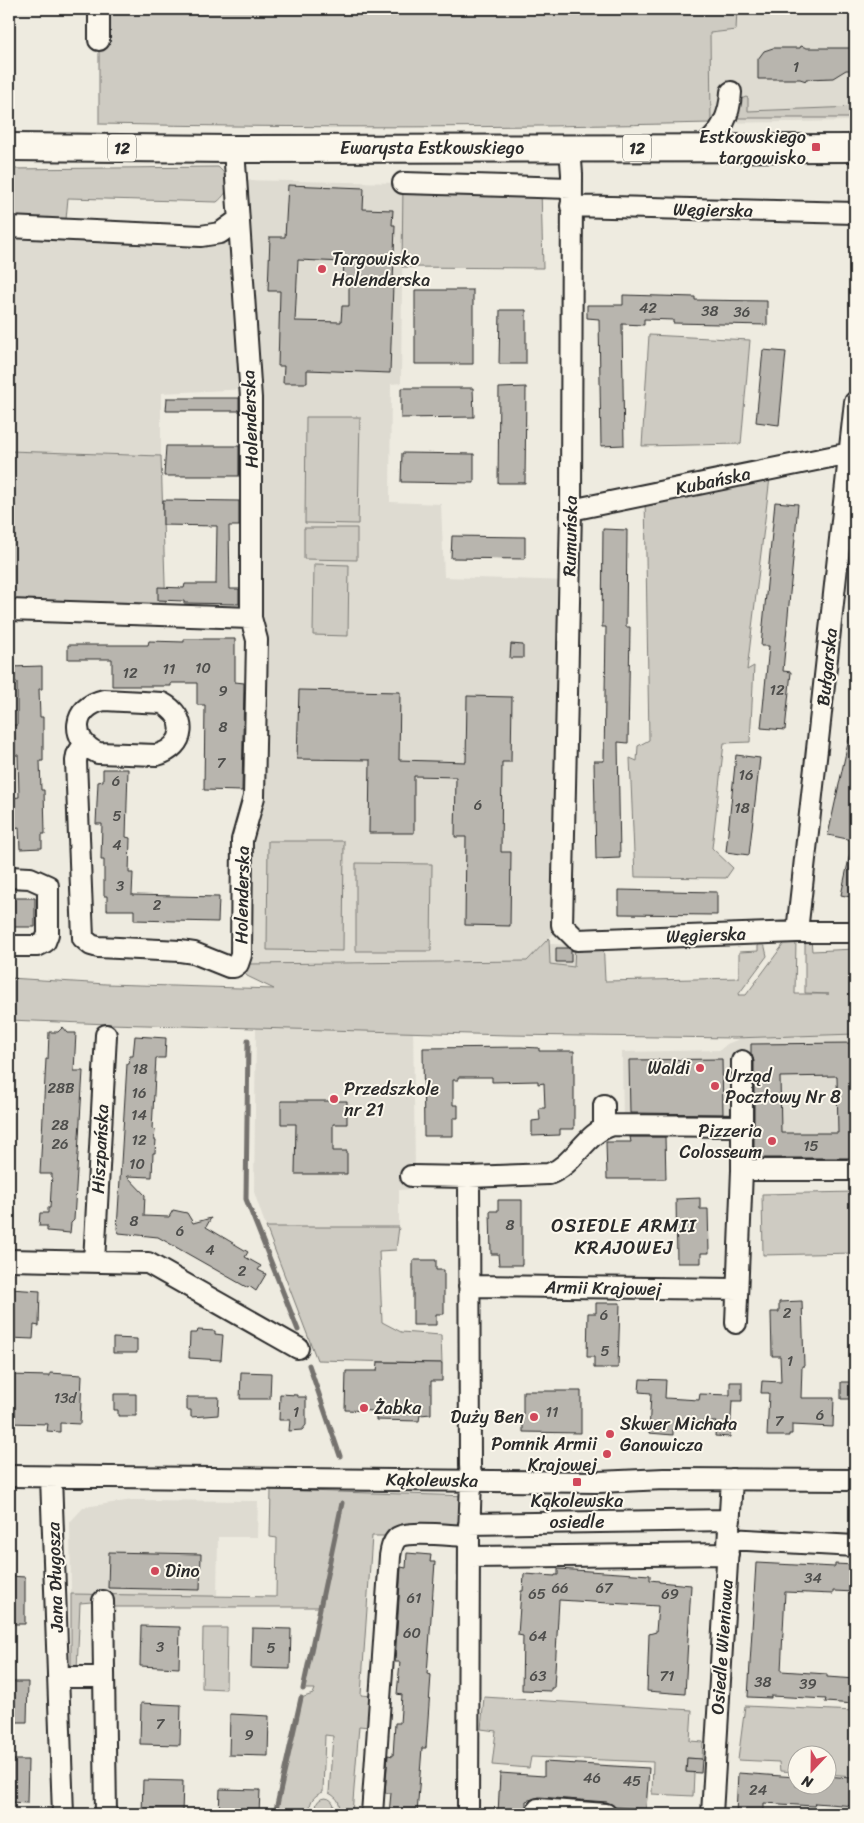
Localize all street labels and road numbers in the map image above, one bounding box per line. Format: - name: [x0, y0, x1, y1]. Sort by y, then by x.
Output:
- street label: Ewarysta Estkowskiego: [340, 132, 524, 164]
- road number: 12: [108, 134, 136, 162]
- road number: 12: [623, 134, 651, 162]
- street label: Węgierska: [673, 193, 753, 227]
- street label: Holenderska: [232, 369, 268, 469]
- street label: Kubańska: [672, 457, 754, 505]
- street label: Rumuńska: [553, 495, 587, 577]
- street label: Bułgarska: [807, 626, 847, 708]
- street label: Holenderska: [225, 846, 259, 944]
- street label: Węgierska: [666, 918, 746, 952]
- street label: Hiszpańska: [82, 1103, 118, 1195]
- street label: Armii Krajowej: [543, 1271, 662, 1305]
- street label: Kąkolewska: [386, 1463, 478, 1497]
- street label: Jana Długosza: [37, 1520, 73, 1634]
- street label: Osiedle Wieniawa: [701, 1577, 743, 1716]

